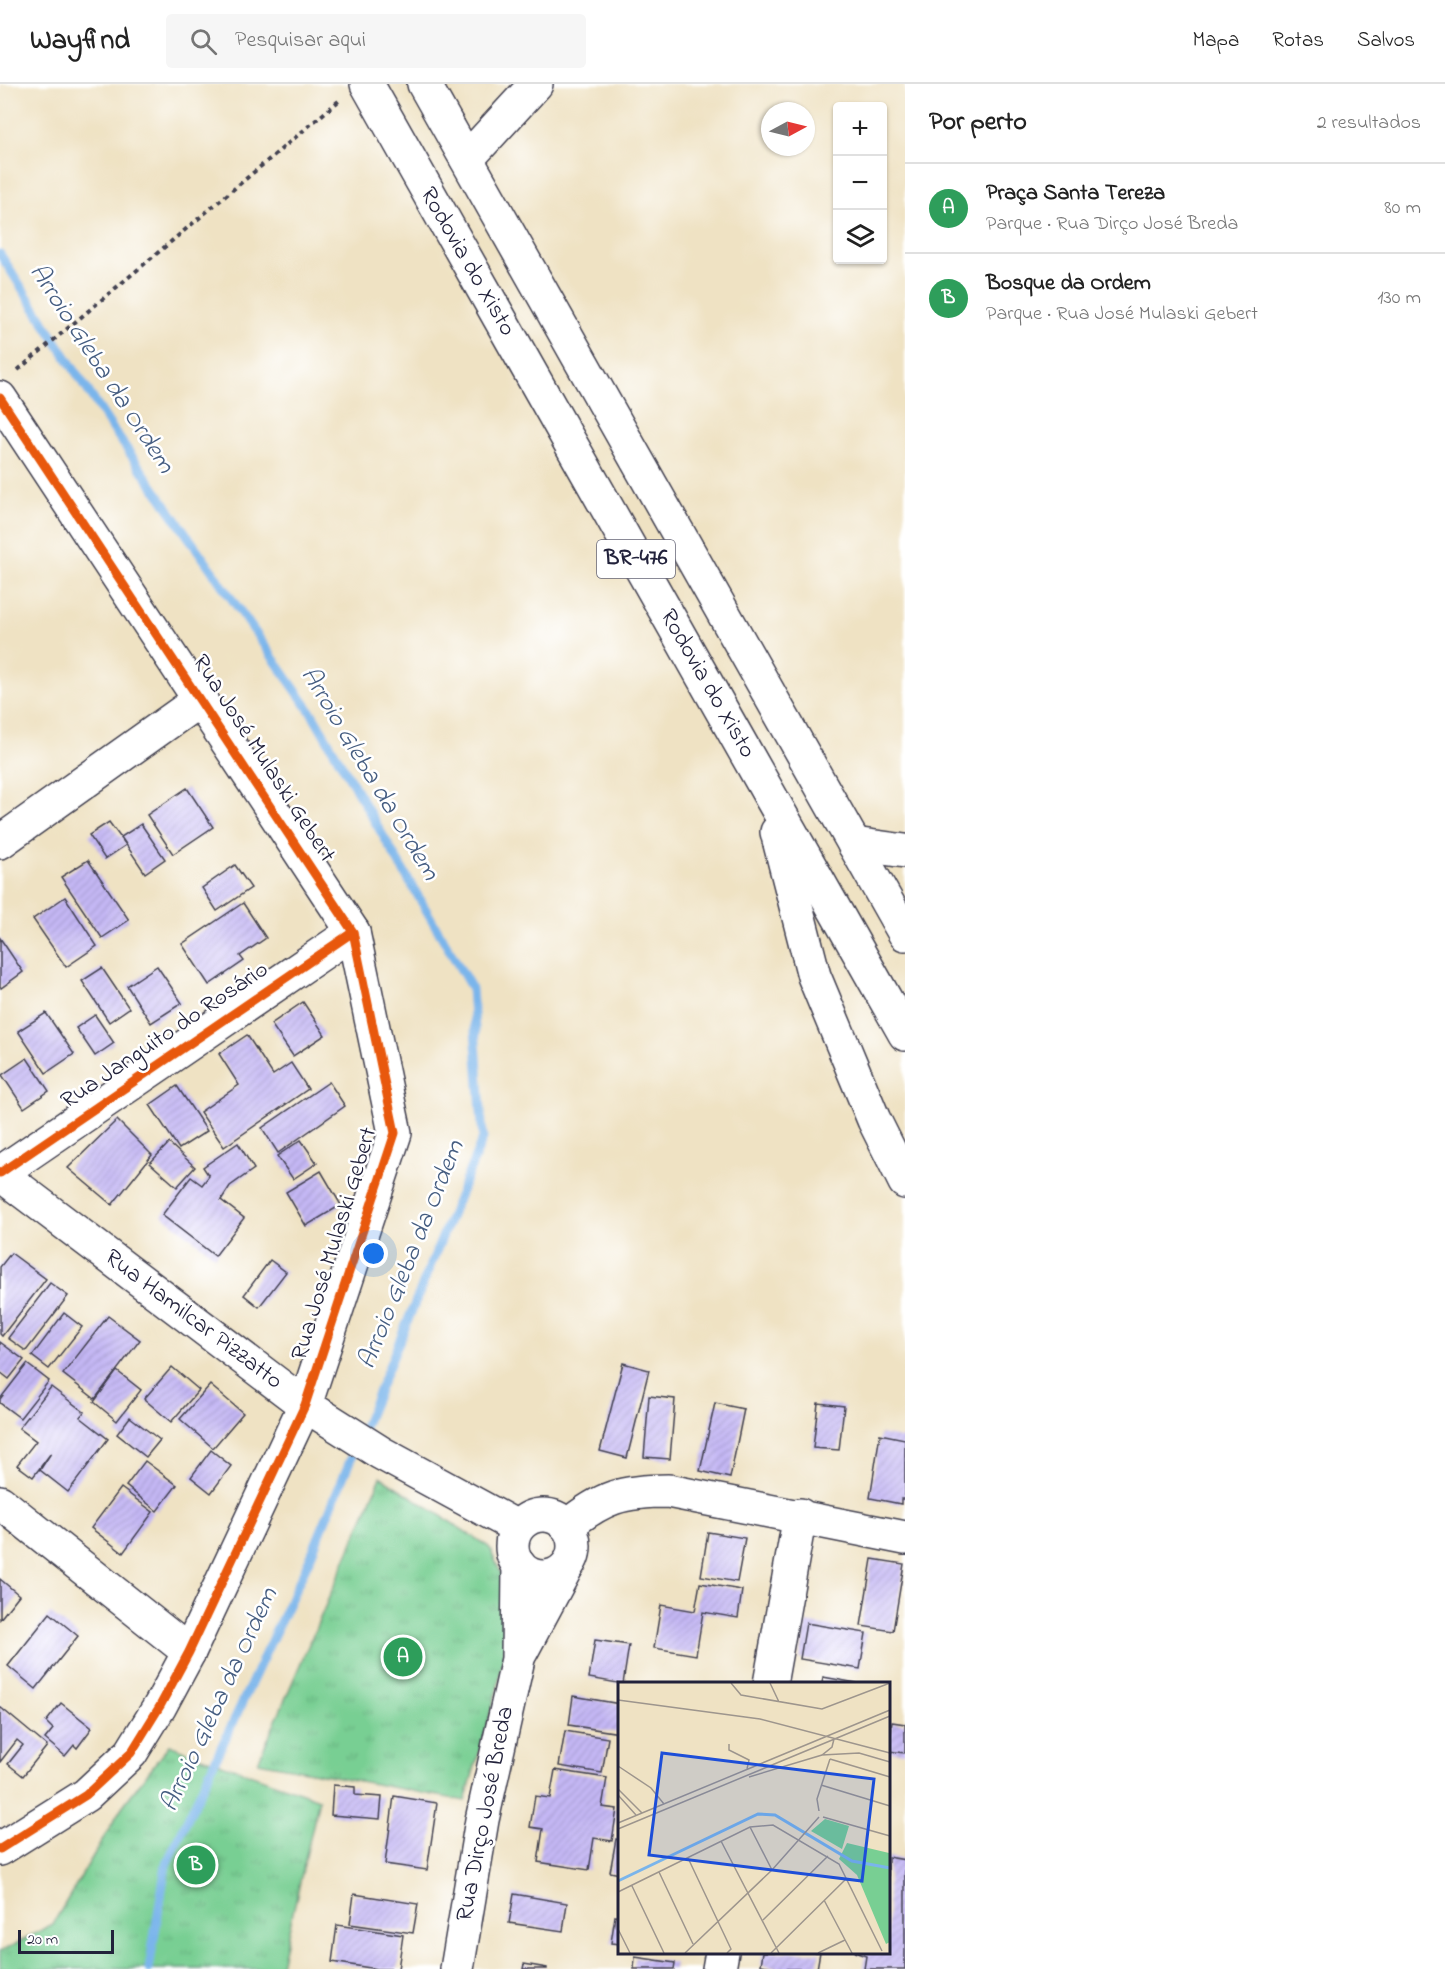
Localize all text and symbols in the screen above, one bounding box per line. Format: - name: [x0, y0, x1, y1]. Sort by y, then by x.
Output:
- search box: [166, 14, 586, 68]
- text: Wayfind: [30, 21, 130, 62]
- icon: search: [187, 25, 220, 58]
- text: Pesquisar aqui: [235, 25, 366, 57]
- text: Mapa: [1192, 26, 1239, 56]
- text: Rotas: [1272, 26, 1324, 56]
- text: Salvos: [1357, 26, 1415, 56]
- north arrow: [761, 102, 815, 156]
- map controls: [833, 102, 887, 264]
- button: +: [833, 102, 887, 156]
- text: Por perto: [929, 104, 1027, 142]
- text: 2 resultados: [1317, 109, 1421, 138]
- button: −: [833, 156, 887, 210]
- text: Praça Santa Tereza: [986, 178, 1165, 210]
- street label: Rodovia do Xisto: [410, 181, 524, 343]
- text: A: [942, 194, 955, 223]
- text: 80 m: [1384, 194, 1421, 223]
- button: layers: [833, 210, 887, 264]
- text: Parque · Rua Dirço José Breda: [986, 210, 1238, 239]
- water label: Arroio Gleba da Ordem: [19, 256, 184, 482]
- text: Bosque da Ordem: [986, 268, 1151, 300]
- text: B: [942, 284, 955, 313]
- text: 130 m: [1377, 284, 1421, 313]
- text: Parque · Rua José Mulaski Gebert: [986, 300, 1258, 329]
- road number: BR-476: [597, 540, 675, 578]
- street label: Rodovia do Xisto: [650, 603, 764, 765]
- street label: Rua José Mulaski Gebert: [182, 648, 344, 870]
- water label: Arroio Gleba da Ordem: [290, 660, 448, 889]
- street label: Rua Janguito do Rosário: [54, 953, 276, 1119]
- street label: Rua José Mulaski Gebert: [283, 1123, 387, 1365]
- water label: Arroio Gleba da Ordem: [349, 1134, 476, 1375]
- your location: [359, 1239, 388, 1268]
- street label: Rua Hamilcar Pizzatto: [97, 1241, 289, 1399]
- water label: Arroio Gleba da Ordem: [151, 1581, 289, 1818]
- pin: A: [384, 1634, 422, 1680]
- inset map: [618, 1682, 890, 1954]
- street label: Rua Dirço José Breda: [448, 1703, 524, 1925]
- pin: B: [176, 1842, 216, 1888]
- scale bar: [18, 1927, 114, 1954]
- text: 20 m: [27, 1928, 58, 1952]

